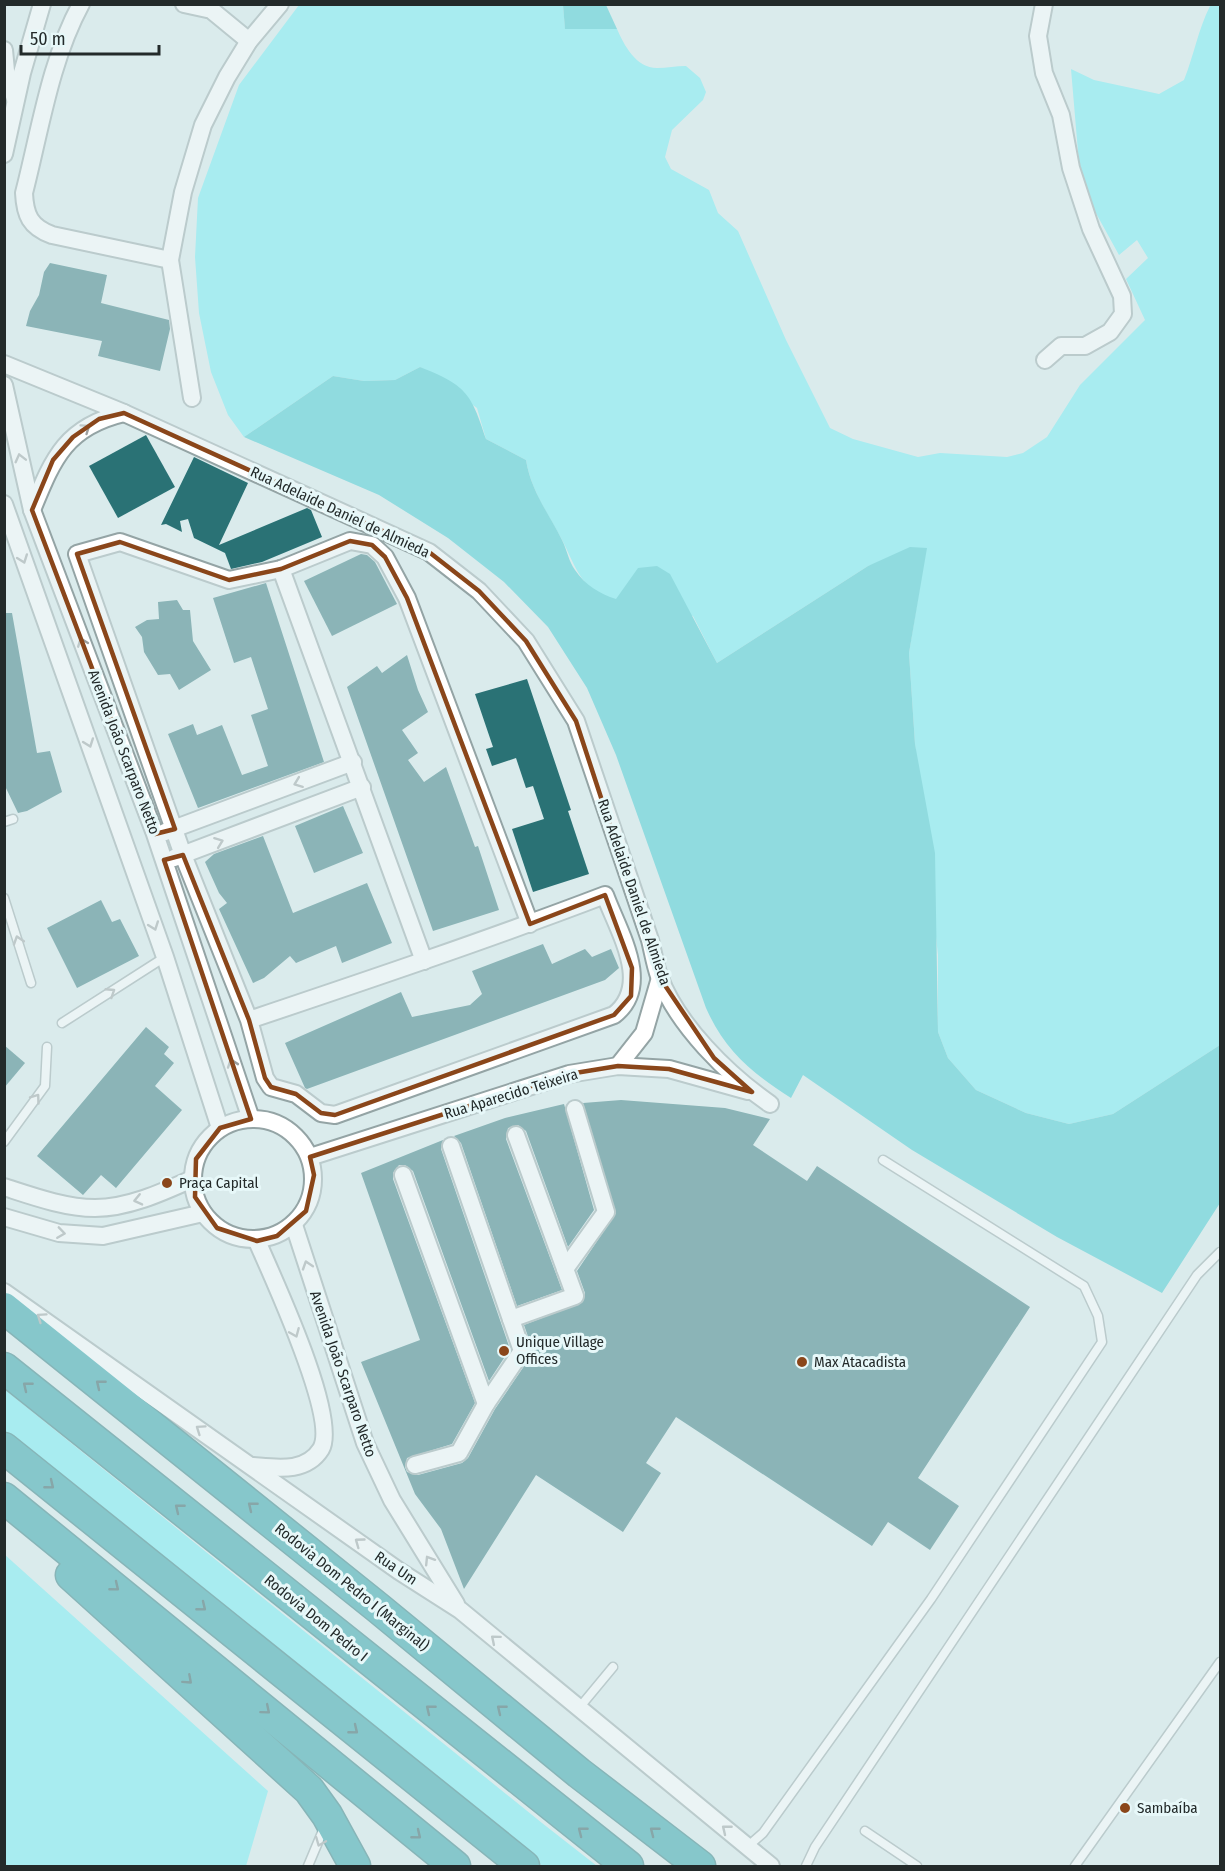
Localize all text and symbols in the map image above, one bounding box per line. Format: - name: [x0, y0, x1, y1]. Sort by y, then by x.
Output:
- scale bar: [21, 18, 159, 56]
- text: 50 m: [30, 28, 66, 50]
- one-way arrow: [79, 424, 90, 435]
- one-way arrow: [15, 453, 28, 463]
- street label: Rua Adelaide Daniel de Almieda: [248, 462, 432, 562]
- one-way arrow: [16, 553, 29, 564]
- one-way arrow: [77, 637, 89, 648]
- street label: Avenida João Scarparo Netto: [84, 667, 164, 837]
- one-way arrow: [81, 737, 94, 747]
- one-way arrow: [293, 775, 304, 788]
- street label: Rua Adelaide Daniel de Almieda: [594, 797, 674, 987]
- one-way arrow: [214, 836, 224, 849]
- one-way arrow: [147, 920, 160, 931]
- one-way arrow: [13, 935, 25, 946]
- one-way arrow: [105, 987, 115, 999]
- one-way arrow: [227, 1058, 239, 1069]
- street label: Rua Aparecido Teixeira: [442, 1065, 580, 1123]
- one-way arrow: [29, 1094, 40, 1105]
- place label: Praça Capital: [179, 1174, 258, 1192]
- marker: Praça Capital: [160, 1176, 174, 1190]
- one-way arrow: [133, 1192, 143, 1205]
- one-way arrow: [56, 1226, 65, 1238]
- one-way arrow: [301, 1260, 314, 1271]
- street label: Avenida João Scarparo Netto: [306, 1288, 380, 1460]
- one-way arrow: [36, 1313, 47, 1324]
- one-way arrow: [288, 1327, 300, 1338]
- place label: Unique Village Offices: [516, 1333, 604, 1368]
- marker: Unique Village Offices: [497, 1344, 511, 1358]
- place label: Max Atacadista: [814, 1353, 906, 1371]
- marker: Max Atacadista: [795, 1355, 809, 1369]
- one-way arrow: [96, 1381, 107, 1392]
- one-way arrow: [23, 1383, 34, 1394]
- one-way arrow: [196, 1425, 207, 1436]
- one-way arrow: [43, 1477, 54, 1488]
- one-way arrow: [248, 1503, 259, 1514]
- one-way arrow: [175, 1505, 186, 1516]
- street label: Rodovia Dom Pedro I (Marginal): [271, 1519, 433, 1655]
- one-way arrow: [355, 1538, 366, 1549]
- street label: Rua Um: [371, 1547, 421, 1589]
- one-way arrow: [424, 1556, 436, 1566]
- street label: Rodovia Dom Pedro I: [261, 1571, 371, 1665]
- one-way arrow: [109, 1580, 120, 1591]
- one-way arrow: [195, 1600, 206, 1611]
- one-way arrow: [491, 1635, 502, 1646]
- one-way arrow: [181, 1673, 192, 1684]
- one-way arrow: [260, 1703, 271, 1714]
- one-way arrow: [425, 1705, 436, 1716]
- one-way arrow: [497, 1705, 508, 1716]
- one-way arrow: [347, 1722, 358, 1733]
- place label: Sambaíba: [1137, 1799, 1198, 1817]
- marker: Sambaíba: [1118, 1801, 1132, 1815]
- one-way arrow: [722, 1826, 733, 1837]
- one-way arrow: [578, 1827, 589, 1838]
- one-way arrow: [649, 1827, 660, 1838]
- one-way arrow: [410, 1828, 421, 1839]
- one-way arrow: [315, 1835, 327, 1846]

